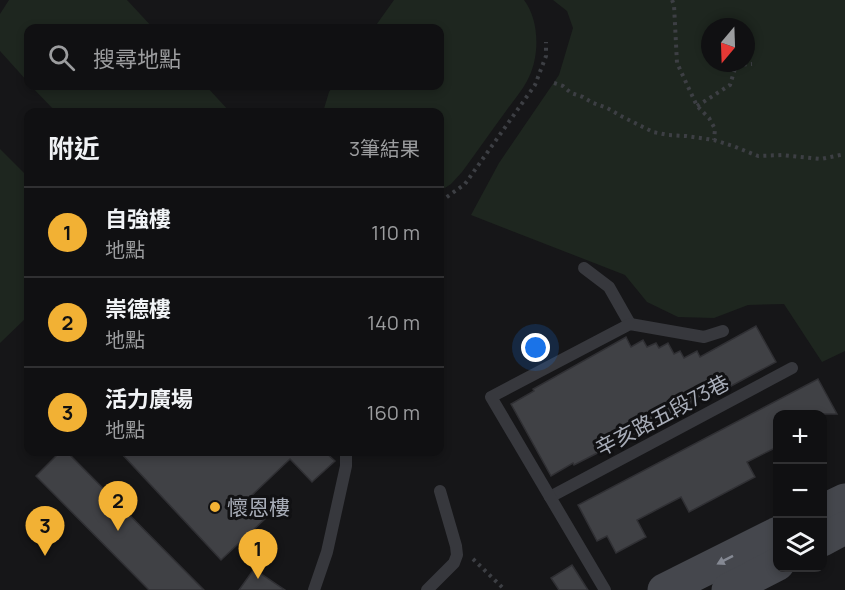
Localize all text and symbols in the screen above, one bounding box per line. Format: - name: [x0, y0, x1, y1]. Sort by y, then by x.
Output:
- north arrow: [701, 18, 755, 72]
- search box: [24, 24, 444, 90]
- icon: search: [45, 41, 78, 74]
- text: 搜尋地點: [93, 44, 181, 74]
- text: 附近: [48, 130, 100, 166]
- text: 3筆結果: [349, 135, 420, 162]
- text: 自強樓: [105, 204, 171, 234]
- text: 1: [63, 219, 72, 246]
- text: 110 m: [371, 219, 420, 246]
- text: 地點: [105, 236, 145, 263]
- text: 崇德樓: [105, 294, 171, 324]
- text: 2: [62, 309, 73, 336]
- text: 140 m: [367, 309, 420, 336]
- text: 地點: [105, 326, 145, 353]
- your location: [521, 333, 550, 362]
- street label: 辛亥路五段73巷: [590, 368, 734, 462]
- text: 活力廣場: [105, 384, 193, 414]
- text: 3: [62, 399, 73, 426]
- text: 160 m: [367, 399, 420, 426]
- map controls: [773, 410, 827, 572]
- button: +: [773, 410, 827, 464]
- text: 地點: [105, 416, 145, 443]
- button: −: [773, 464, 827, 518]
- pin: 2: [98, 482, 138, 531]
- place label: 懷恩樓: [227, 493, 290, 521]
- marker: 懷恩樓: [208, 500, 222, 514]
- pin: 3: [26, 506, 64, 556]
- button: layers: [773, 518, 827, 572]
- pin: 1: [238, 530, 278, 579]
- one-way arrow: [717, 555, 734, 564]

